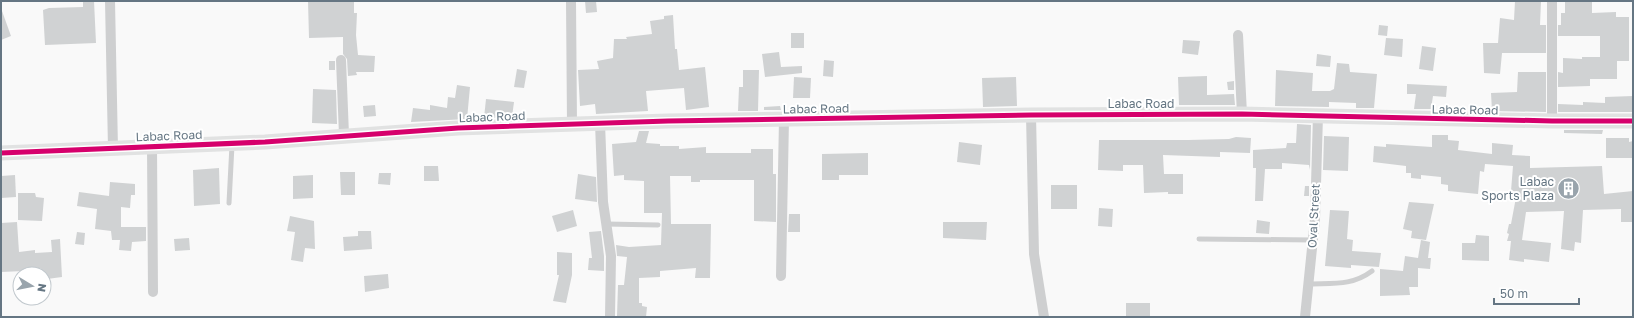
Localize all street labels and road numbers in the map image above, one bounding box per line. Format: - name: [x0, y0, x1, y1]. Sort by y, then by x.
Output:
- street label: Labac Road: [1108, 96, 1174, 111]
- street label: Labac Road: [782, 100, 850, 117]
- street label: Labac Road: [1431, 101, 1499, 118]
- street label: Labac Road: [458, 108, 526, 125]
- street label: Labac Road: [135, 127, 203, 144]
- street label: Oval Street: [1304, 183, 1323, 249]

